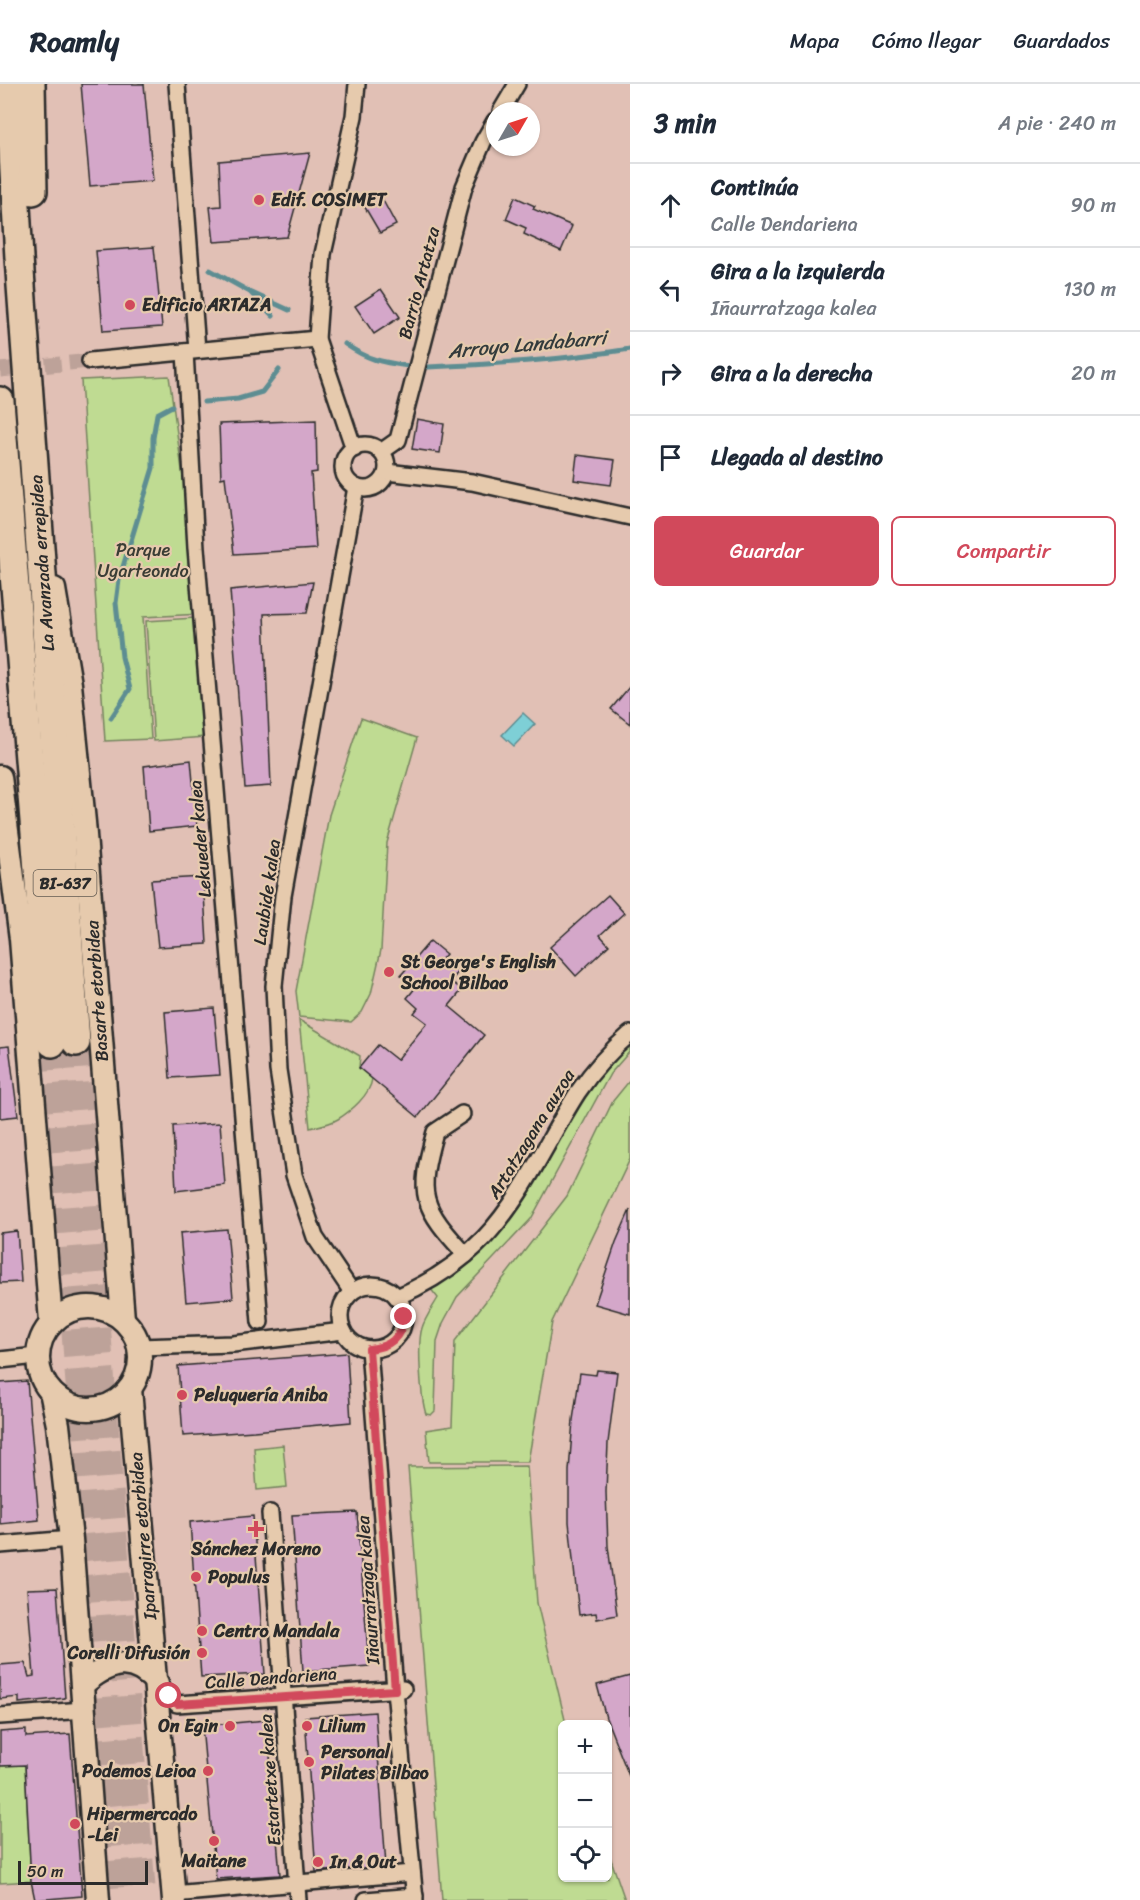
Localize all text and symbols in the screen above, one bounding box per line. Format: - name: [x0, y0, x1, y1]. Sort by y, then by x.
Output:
- text: Roamly: [30, 17, 119, 66]
- text: Mapa: [790, 22, 839, 60]
- text: Cómo llegar: [872, 22, 981, 60]
- text: Guardados: [1014, 22, 1110, 60]
- text: 3 min: [654, 100, 716, 146]
- north arrow: [486, 102, 540, 156]
- text: A pie · 240 m: [998, 106, 1116, 141]
- text: Continúa: [711, 168, 798, 207]
- place label: Edif. COSIMET: [271, 184, 388, 216]
- text: 90 m: [1071, 188, 1116, 223]
- icon: ahead: [654, 189, 687, 222]
- marker: Edif. COSIMET: [252, 193, 266, 207]
- text: Calle Dendariena: [711, 207, 858, 242]
- street label: Barrio Artatza: [389, 222, 450, 343]
- text: Gira a la izquierda: [711, 252, 884, 291]
- text: 130 m: [1063, 272, 1116, 307]
- icon: left: [654, 273, 687, 306]
- place label: Edificio ARTAZA: [142, 289, 272, 321]
- text: Iñaurratzaga kalea: [711, 291, 877, 326]
- marker: Edificio ARTAZA: [123, 298, 137, 312]
- water label: Arroyo Landabarri: [446, 320, 611, 369]
- text: Gira a la derecha: [711, 354, 872, 393]
- text: 20 m: [1071, 356, 1116, 391]
- icon: right: [654, 357, 687, 390]
- text: Llegada al destino: [711, 438, 883, 477]
- icon: arrive: [654, 441, 687, 474]
- street label: La Avanzada errepidea: [20, 474, 64, 652]
- button: Guardar: [654, 516, 879, 586]
- button: Compartir: [891, 516, 1116, 586]
- park label: Parque Ugarteondo: [97, 534, 189, 587]
- street label: Lekueder kalea: [179, 779, 221, 899]
- street label: Laubide kalea: [244, 837, 290, 947]
- road number: BI-637: [34, 870, 97, 896]
- street label: Basarte etorbidea: [76, 918, 118, 1063]
- place label: St George's English School Bilbao: [400, 946, 556, 999]
- marker: St George's English School Bilbao: [382, 965, 396, 979]
- street label: Artatzagana auzoa: [478, 1062, 584, 1206]
- route end: [390, 1303, 416, 1329]
- place label: Peluquería Aniba: [194, 1379, 328, 1411]
- marker: Peluquería Aniba: [175, 1388, 189, 1402]
- street label: Iparragirre etorbidea: [120, 1451, 166, 1622]
- street label: Iñaurratzaga kalea: [347, 1514, 389, 1666]
- marker: Sánchez Moreno: [249, 1522, 263, 1536]
- place label: Sánchez Moreno: [190, 1533, 322, 1565]
- place label: Populus: [208, 1561, 270, 1593]
- marker: Populus: [189, 1570, 203, 1584]
- place label: Centro Mandala: [213, 1615, 340, 1647]
- marker: Centro Mandala: [195, 1624, 209, 1638]
- place label: Corelli Difusión: [67, 1637, 190, 1669]
- marker: Corelli Difusión: [195, 1646, 209, 1660]
- street label: Calle Dendariena: [204, 1657, 338, 1699]
- route start: [155, 1682, 181, 1708]
- place label: On Egin: [158, 1710, 218, 1742]
- place label: Lilium: [319, 1710, 366, 1742]
- street label: Estartetxe kalea: [249, 1713, 291, 1847]
- marker: On Egin: [223, 1719, 237, 1733]
- marker: Lilium: [300, 1719, 314, 1733]
- map controls: [558, 1720, 612, 1882]
- button: +: [558, 1720, 612, 1774]
- place label: Personal Pilates Bilbao: [321, 1736, 429, 1789]
- place label: Podemos Leioa: [82, 1755, 196, 1787]
- marker: Personal Pilates Bilbao: [302, 1755, 316, 1769]
- marker: Podemos Leioa: [201, 1764, 215, 1778]
- button: −: [558, 1774, 612, 1828]
- place label: Hipermercado -Lei: [86, 1798, 198, 1851]
- marker: Hipermercado -Lei: [68, 1817, 82, 1831]
- button: locate: [558, 1828, 612, 1882]
- marker: Maitane: [207, 1834, 221, 1848]
- place label: Maitane: [181, 1845, 247, 1877]
- place label: In & Out: [329, 1846, 397, 1878]
- marker: In & Out: [311, 1855, 325, 1869]
- text: 50 m: [27, 1857, 63, 1886]
- scale bar: [18, 1858, 148, 1886]

